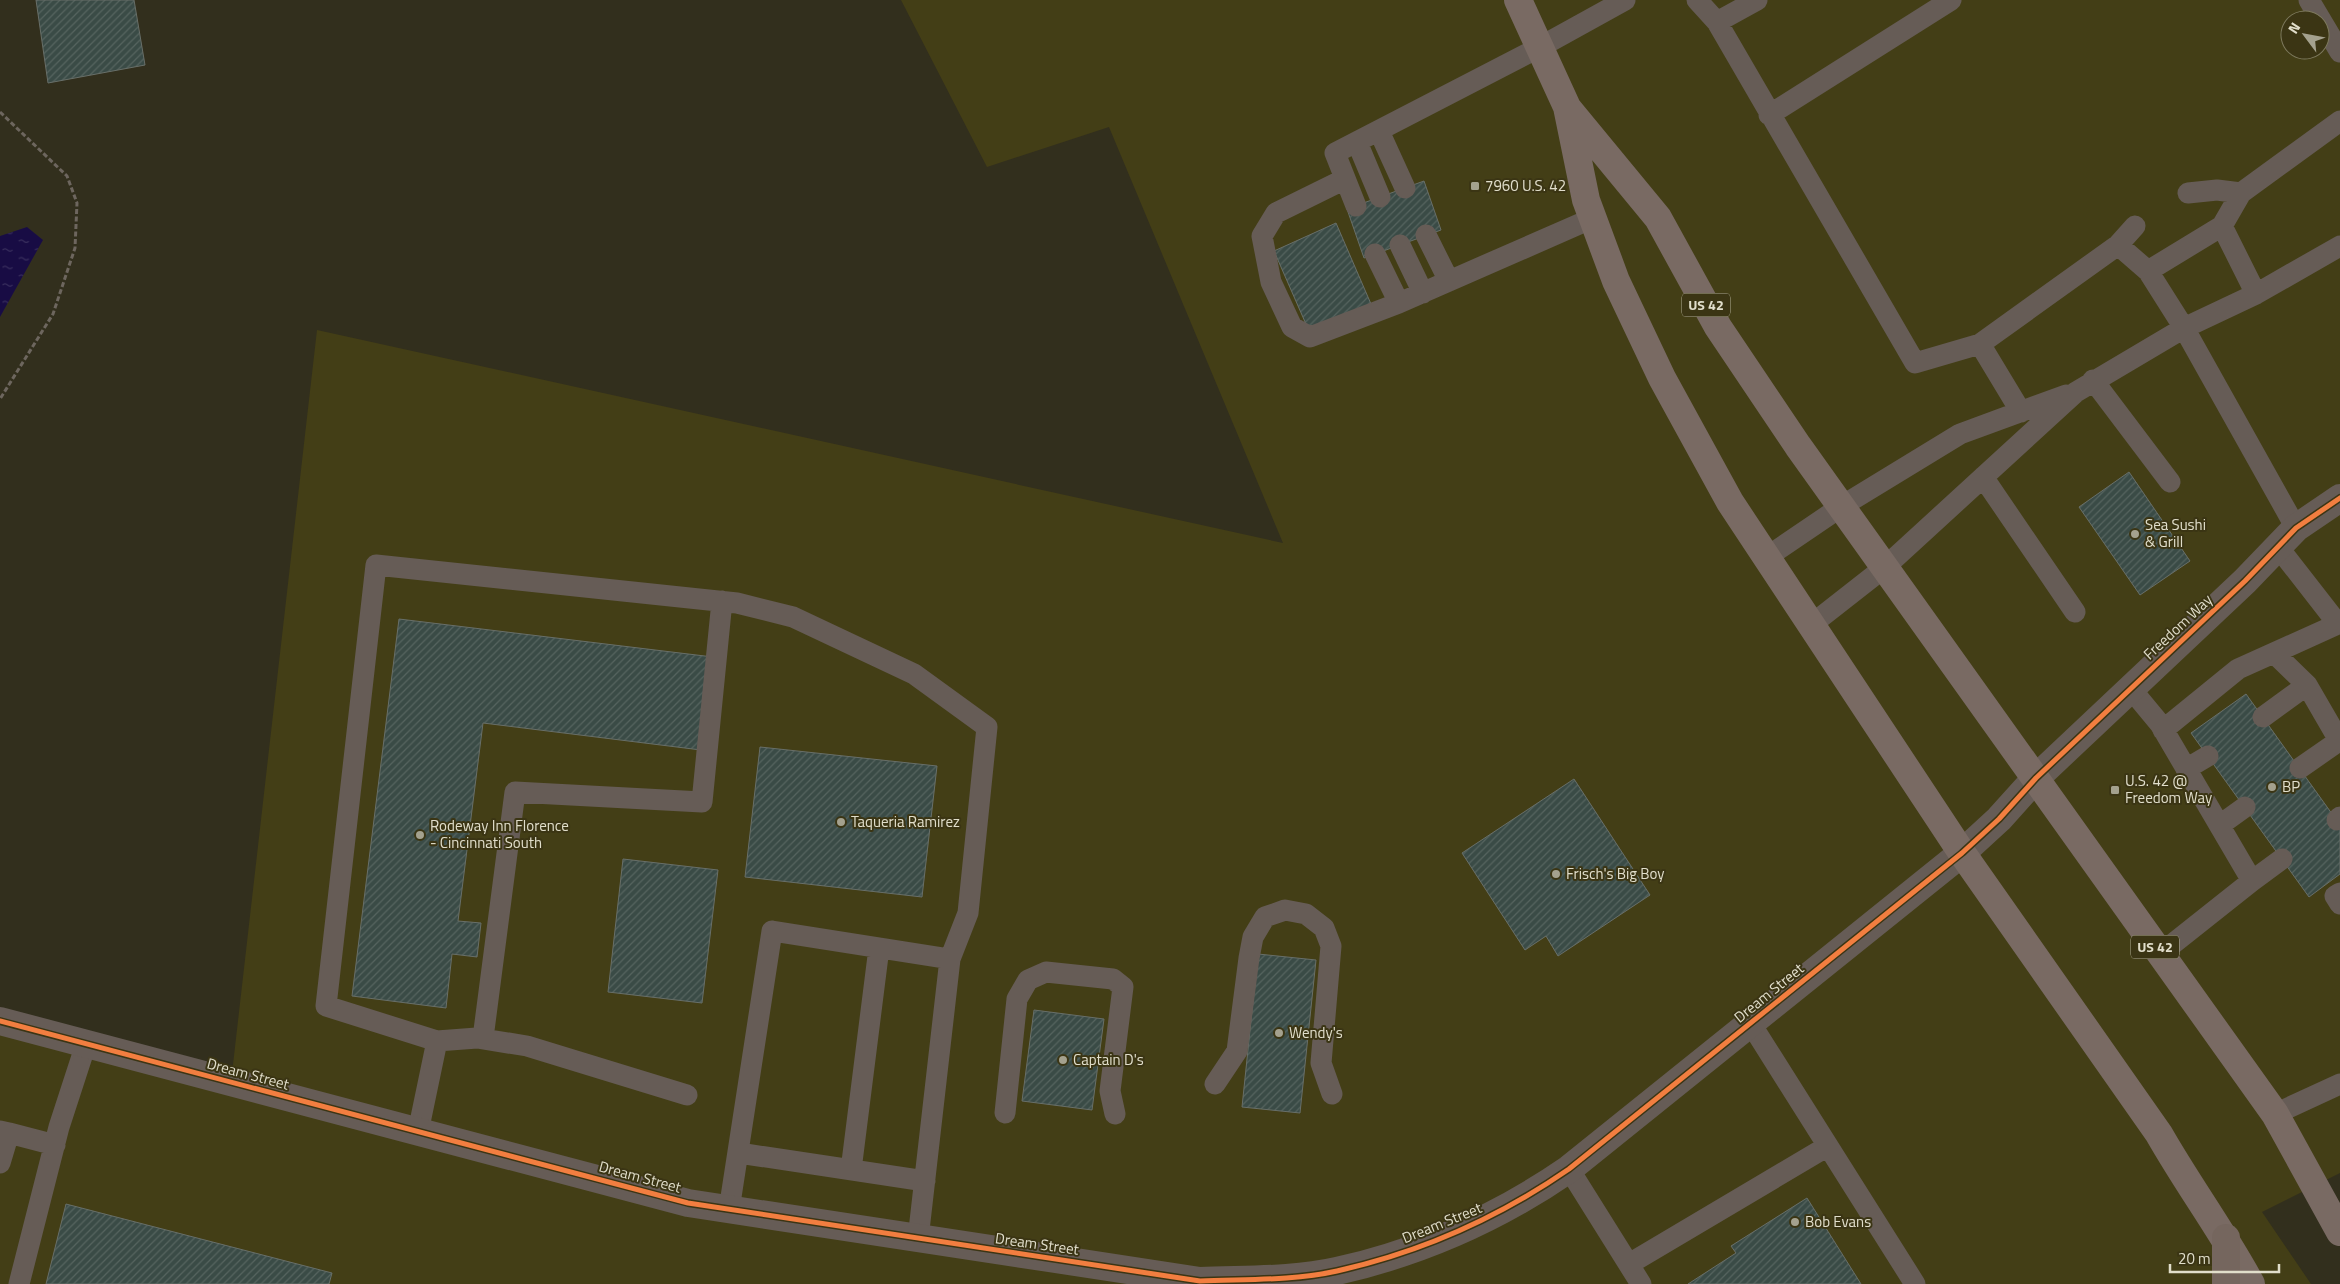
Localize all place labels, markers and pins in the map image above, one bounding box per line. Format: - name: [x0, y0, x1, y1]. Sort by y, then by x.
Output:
- place label: 7960 U.S. 42: [1485, 174, 1566, 197]
- marker: 7960 U.S. 42: [1469, 180, 1481, 192]
- place label: Sea Sushi & Grill: [2145, 513, 2206, 553]
- marker: Sea Sushi & Grill: [2129, 528, 2141, 540]
- place label: U.S. 42 @ Freedom Way: [2125, 769, 2212, 809]
- place label: BP: [2282, 775, 2300, 798]
- marker: BP: [2266, 781, 2278, 793]
- marker: U.S. 42 @ Freedom Way: [2109, 784, 2121, 796]
- place label: Taqueria Ramirez: [851, 810, 960, 833]
- place label: Rodeway Inn Florence - Cincinnati South: [430, 814, 569, 854]
- marker: Taqueria Ramirez: [835, 816, 847, 828]
- marker: Rodeway Inn Florence - Cincinnati South: [414, 829, 426, 841]
- place label: Frisch's Big Boy: [1566, 862, 1665, 885]
- marker: Frisch's Big Boy: [1550, 868, 1562, 880]
- place label: Wendy's: [1289, 1021, 1343, 1044]
- marker: Wendy's: [1273, 1027, 1285, 1039]
- place label: Captain D's: [1073, 1048, 1144, 1071]
- marker: Captain D's: [1057, 1054, 1069, 1066]
- place label: Bob Evans: [1805, 1210, 1871, 1233]
- marker: Bob Evans: [1789, 1216, 1801, 1228]

